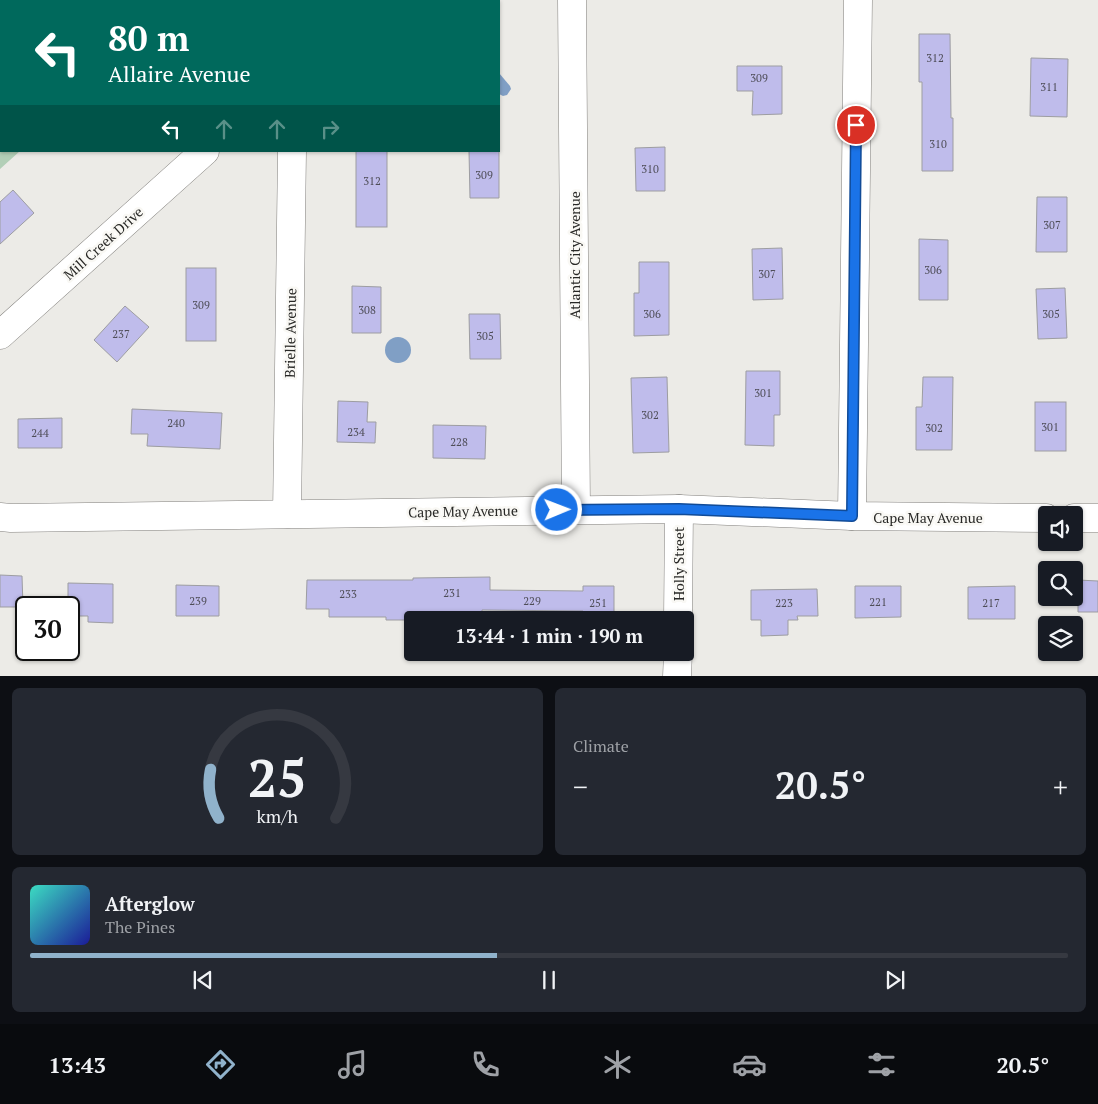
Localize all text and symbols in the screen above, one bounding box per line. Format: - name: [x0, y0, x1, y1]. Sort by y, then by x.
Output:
- text: 80 m: [108, 15, 189, 61]
- icon: left: [25, 20, 90, 85]
- house number: 312: [926, 51, 944, 65]
- text: Allaire Avenue: [108, 59, 250, 88]
- house number: 309: [750, 71, 768, 85]
- house number: 311: [1040, 80, 1058, 94]
- pin: [835, 104, 877, 146]
- icon: arrive: [842, 111, 870, 139]
- icon: left: [157, 115, 185, 143]
- icon: ahead: [210, 115, 238, 143]
- icon: ahead: [263, 115, 291, 143]
- icon: right: [316, 115, 344, 143]
- house number: 310: [929, 137, 947, 151]
- house number: 310: [641, 162, 659, 176]
- house number: 309: [475, 168, 493, 182]
- house number: 312: [363, 174, 381, 188]
- street label: Atlantic City Avenue: [565, 191, 584, 319]
- street label: Mill Creek Drive: [59, 202, 147, 284]
- house number: 307: [1043, 218, 1061, 232]
- house number: 306: [924, 263, 942, 277]
- house number: 307: [758, 267, 776, 281]
- street label: Brielle Avenue: [280, 288, 300, 378]
- house number: 309: [192, 298, 210, 312]
- house number: 308: [358, 303, 376, 317]
- house number: 306: [643, 307, 661, 321]
- house number: 305: [1042, 307, 1060, 321]
- house number: 237: [112, 327, 130, 341]
- house number: 305: [476, 329, 494, 343]
- house number: 301: [754, 386, 772, 400]
- house number: 302: [641, 408, 659, 422]
- house number: 240: [167, 416, 185, 430]
- house number: 301: [1041, 420, 1059, 434]
- house number: 302: [925, 421, 943, 435]
- house number: 234: [347, 425, 365, 439]
- house number: 244: [31, 426, 49, 440]
- house number: 228: [450, 435, 468, 449]
- position arrow: [530, 483, 582, 535]
- street label: Cape May Avenue: [408, 501, 518, 521]
- map controls: [1038, 506, 1083, 661]
- button: sound: [1038, 506, 1083, 551]
- street label: Cape May Avenue: [873, 508, 983, 527]
- street label: Holly Street: [669, 526, 688, 601]
- button: search: [1038, 561, 1083, 606]
- house number: 231: [443, 586, 461, 600]
- house number: 233: [339, 587, 357, 601]
- house number: 239: [189, 594, 207, 608]
- house number: 229: [523, 594, 541, 608]
- house number: 221: [869, 595, 887, 609]
- speed limit sign: 30: [15, 596, 80, 661]
- house number: 251: [589, 596, 607, 610]
- house number: 223: [775, 596, 793, 610]
- house number: 217: [982, 596, 1000, 610]
- button: layers: [1038, 616, 1083, 661]
- text: 13:44 · 1 min · 190 m: [455, 623, 643, 648]
- text: Climate: [573, 735, 629, 757]
- text: 25: [248, 743, 307, 812]
- text: 20.5°: [775, 760, 866, 810]
- text: −: [573, 768, 588, 805]
- text: +: [1053, 768, 1068, 805]
- text: km/h: [257, 804, 299, 828]
- text: Afterglow: [105, 891, 195, 916]
- text: The Pines: [105, 916, 175, 938]
- icon: previous: [189, 966, 217, 994]
- icon: pause: [535, 966, 563, 994]
- icon: next: [881, 966, 909, 994]
- icon: directions: [203, 1047, 238, 1082]
- icon: music: [335, 1047, 370, 1082]
- icon: phone: [468, 1047, 503, 1082]
- icon: climate: [600, 1047, 635, 1082]
- icon: car: [732, 1047, 767, 1082]
- icon: filters: [864, 1047, 899, 1082]
- text: 13:43: [49, 1050, 106, 1079]
- text: 20.5°: [996, 1050, 1049, 1079]

